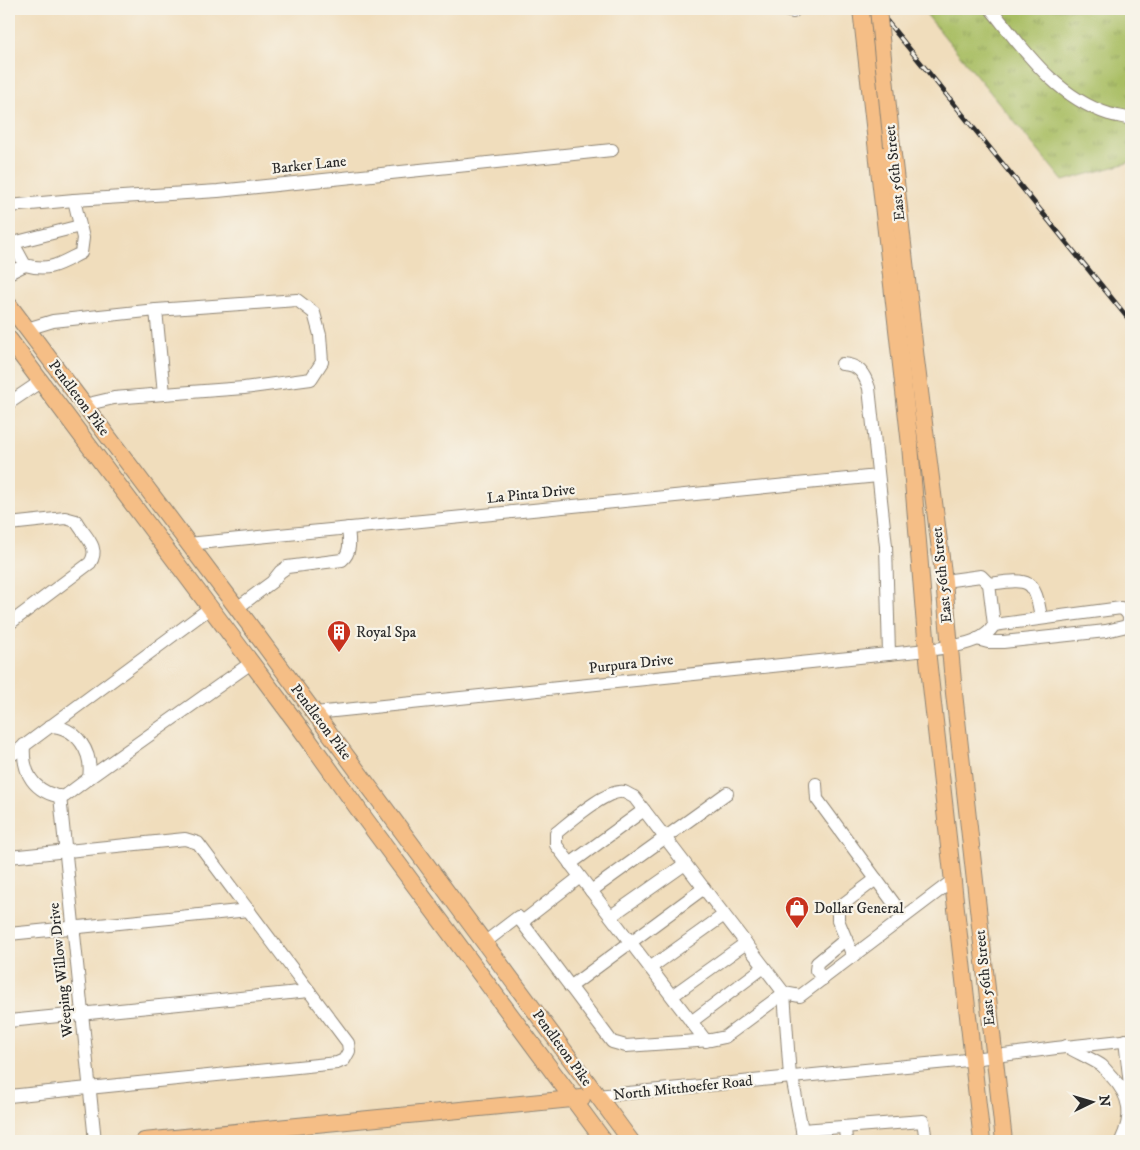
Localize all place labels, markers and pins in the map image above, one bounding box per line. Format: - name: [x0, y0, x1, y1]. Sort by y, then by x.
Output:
- building icon: Royal Spa: [326, 619, 352, 653]
- place label: Royal Spa: [356, 623, 417, 642]
- shop icon: Dollar General: [784, 895, 810, 929]
- place label: Dollar General: [814, 899, 904, 918]

